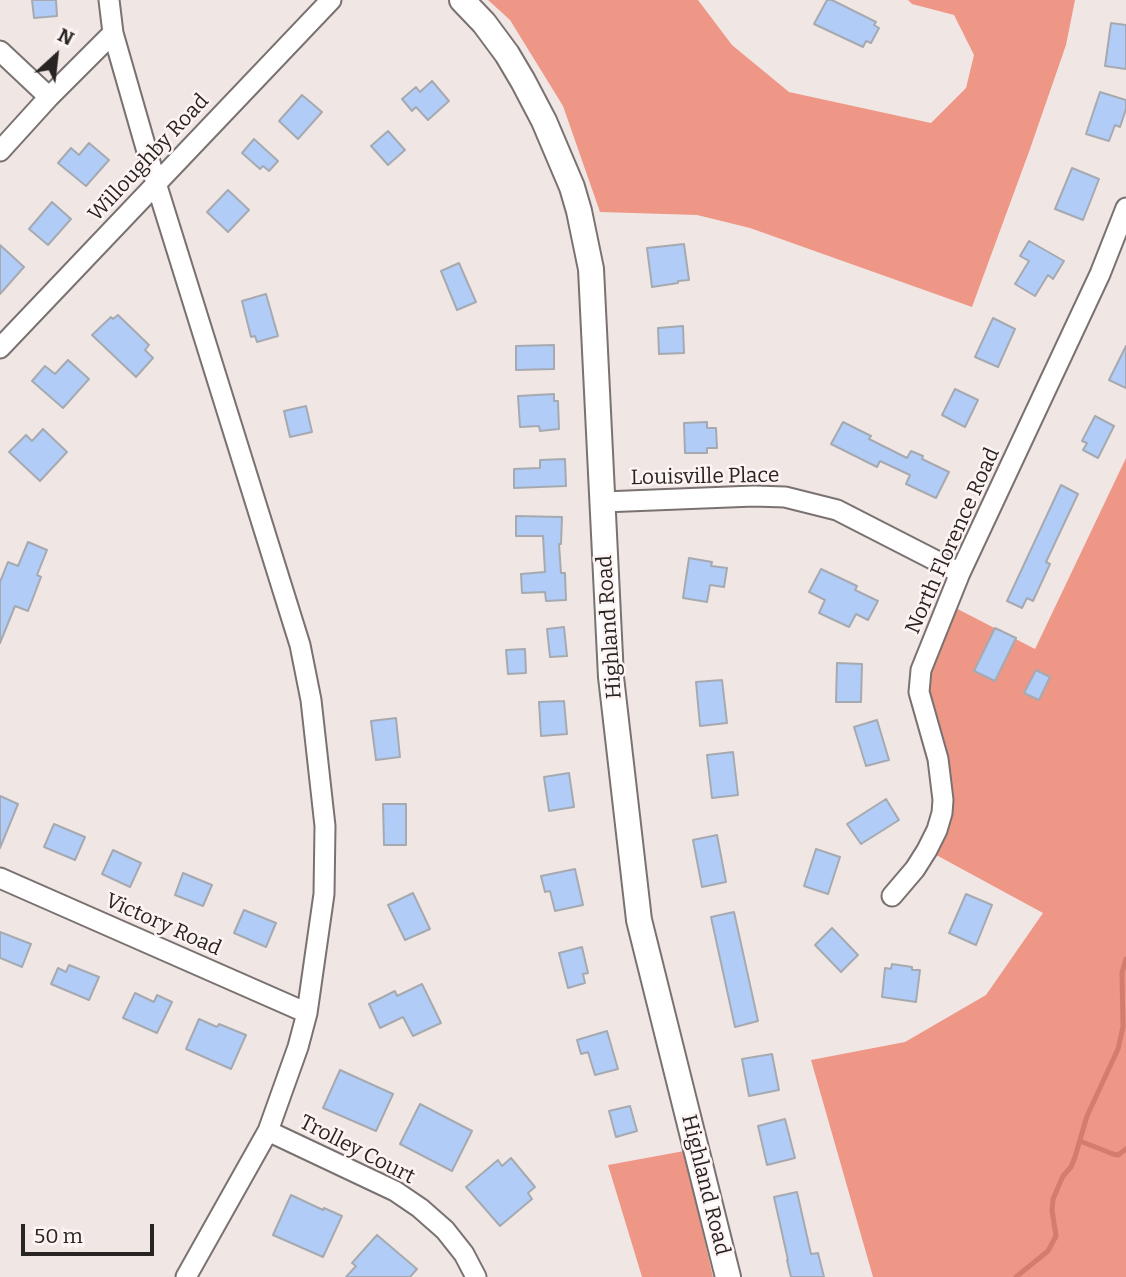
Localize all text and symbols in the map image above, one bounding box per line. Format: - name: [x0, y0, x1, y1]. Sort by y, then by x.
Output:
- north arrow: [21, 21, 91, 91]
- text: N: [54, 23, 78, 50]
- street label: Willoughby Road: [84, 89, 214, 227]
- street label: North Florence Road: [901, 444, 1005, 638]
- street label: Louisville Place: [630, 463, 780, 491]
- street label: Highland Road: [592, 554, 628, 700]
- street label: Victory Road: [101, 888, 225, 962]
- street label: Trolley Court: [295, 1110, 419, 1190]
- street label: Highland Road: [675, 1112, 735, 1258]
- scale bar: [24, 1210, 158, 1254]
- text: 50 m: [34, 1223, 83, 1249]

